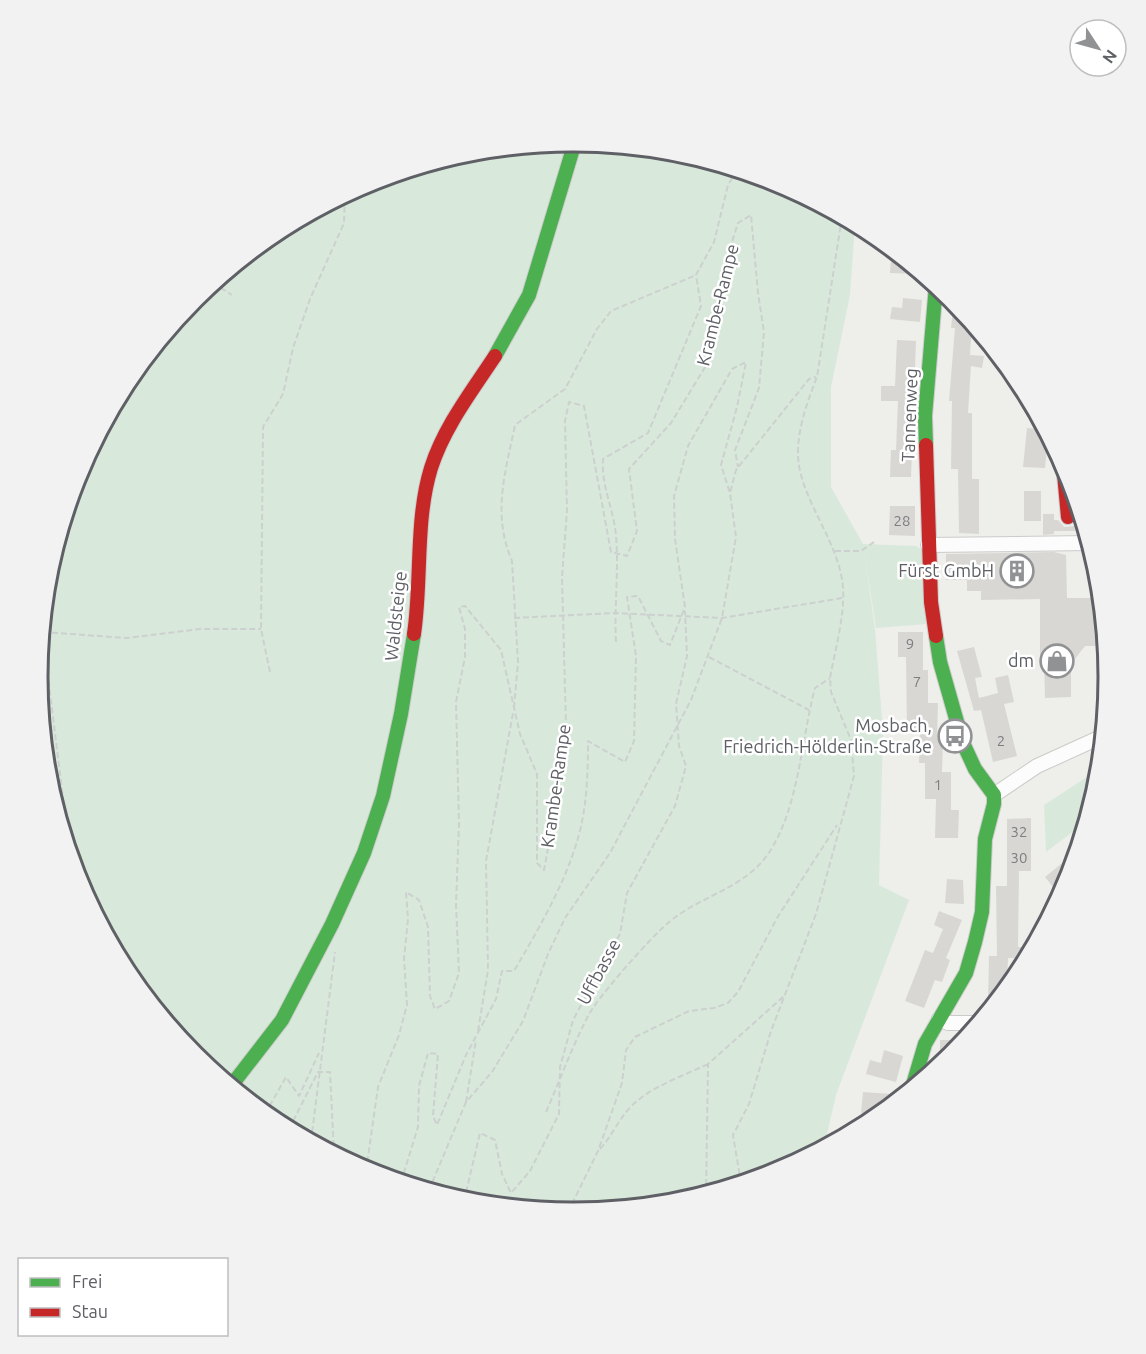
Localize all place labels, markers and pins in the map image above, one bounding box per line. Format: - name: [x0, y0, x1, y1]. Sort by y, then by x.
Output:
- building icon: Fürst GmbH: [999, 553, 1035, 589]
- place label: Fürst GmbH: [898, 560, 994, 580]
- shop icon: dm: [1039, 643, 1075, 679]
- place label: dm: [1008, 650, 1034, 670]
- place label: Mosbach, Friedrich-Hölderlin-Straße: [723, 715, 932, 756]
- bus stop icon: Mosbach, Friedrich-Hölderlin-Straße: [937, 718, 973, 754]

